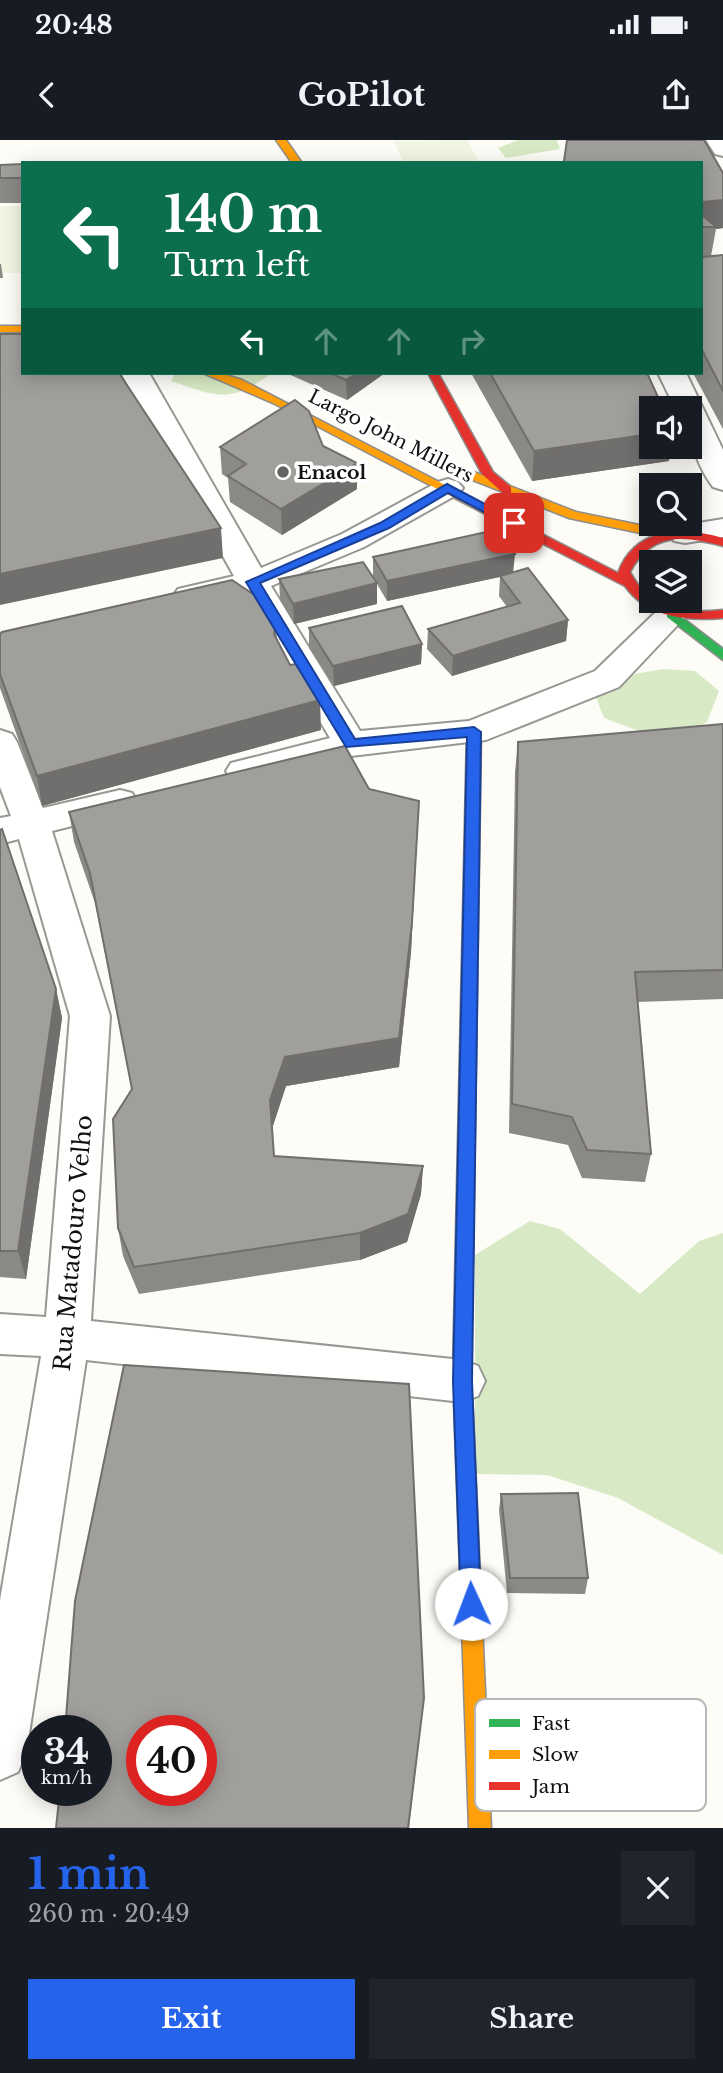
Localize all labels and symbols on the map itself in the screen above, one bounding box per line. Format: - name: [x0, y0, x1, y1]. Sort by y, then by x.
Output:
- street label: Largo John Millers: [305, 385, 477, 487]
- place label: Enacol: [297, 461, 366, 484]
- marker: Enacol: [275, 464, 291, 480]
- pin: [484, 493, 544, 553]
- street label: Rua Matadouro Velho: [48, 1114, 98, 1372]
- position arrow: [434, 1567, 508, 1641]
- legend: [475, 1699, 706, 1811]
- text: Fast: [532, 1712, 571, 1735]
- speed limit sign: 40: [126, 1715, 217, 1806]
- text: Slow: [532, 1743, 579, 1766]
- text: Jam: [529, 1775, 570, 1798]

